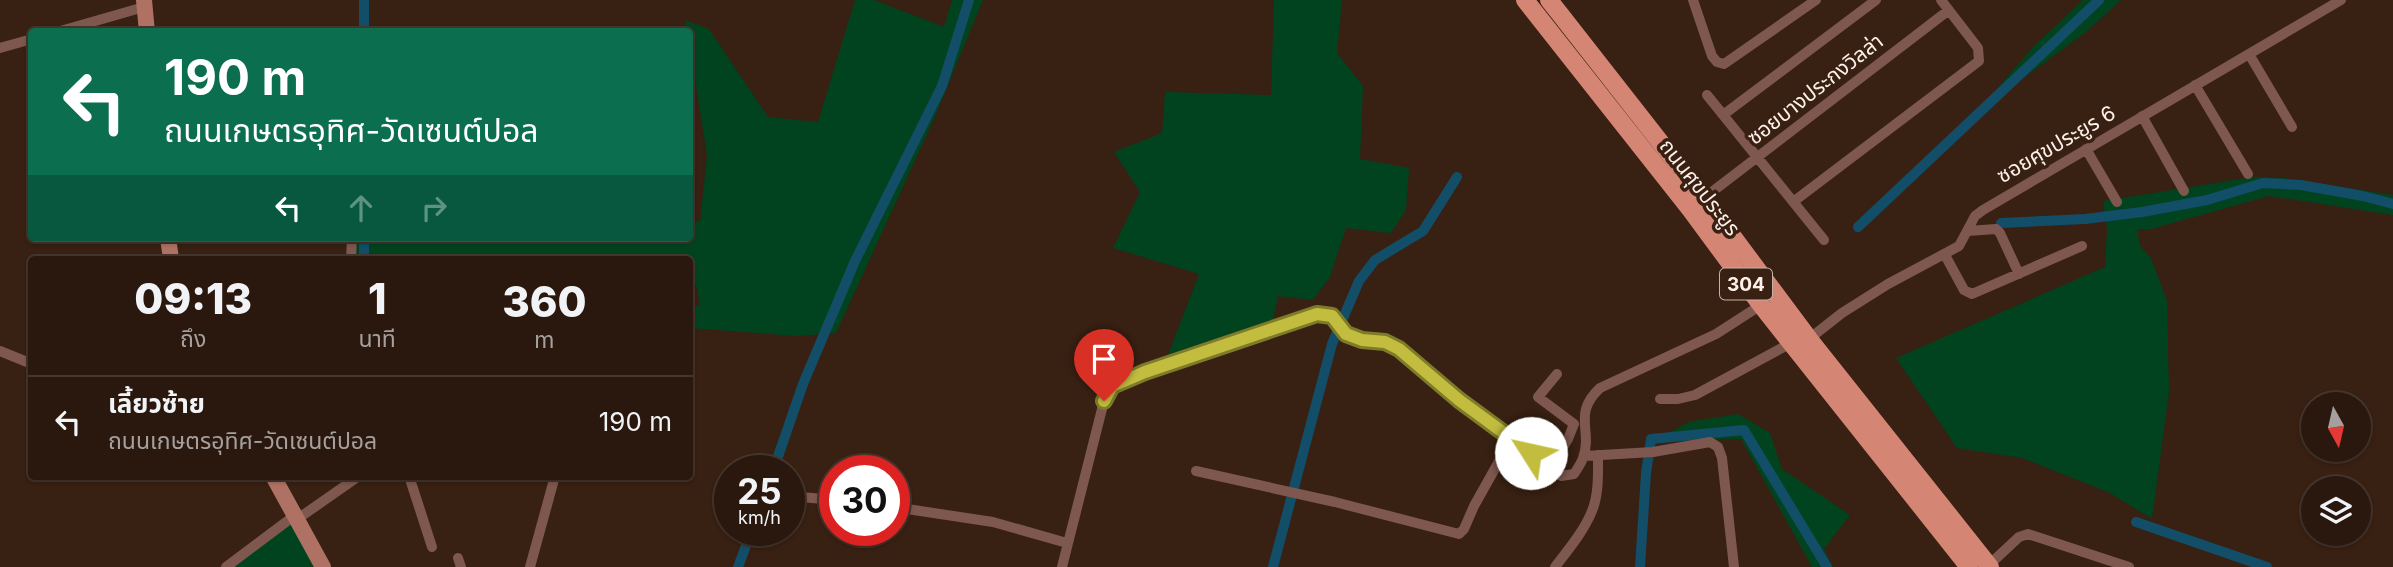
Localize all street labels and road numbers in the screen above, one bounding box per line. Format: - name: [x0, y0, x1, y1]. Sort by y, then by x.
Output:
- street label: ซอยบางประกงวิลล่า: [1742, 28, 1888, 150]
- street label: ซอยศุขประยูร 6: [1992, 100, 2120, 189]
- street label: ถนนศุขประยูร: [1654, 134, 1746, 241]
- road number: 304: [1720, 268, 1772, 300]

